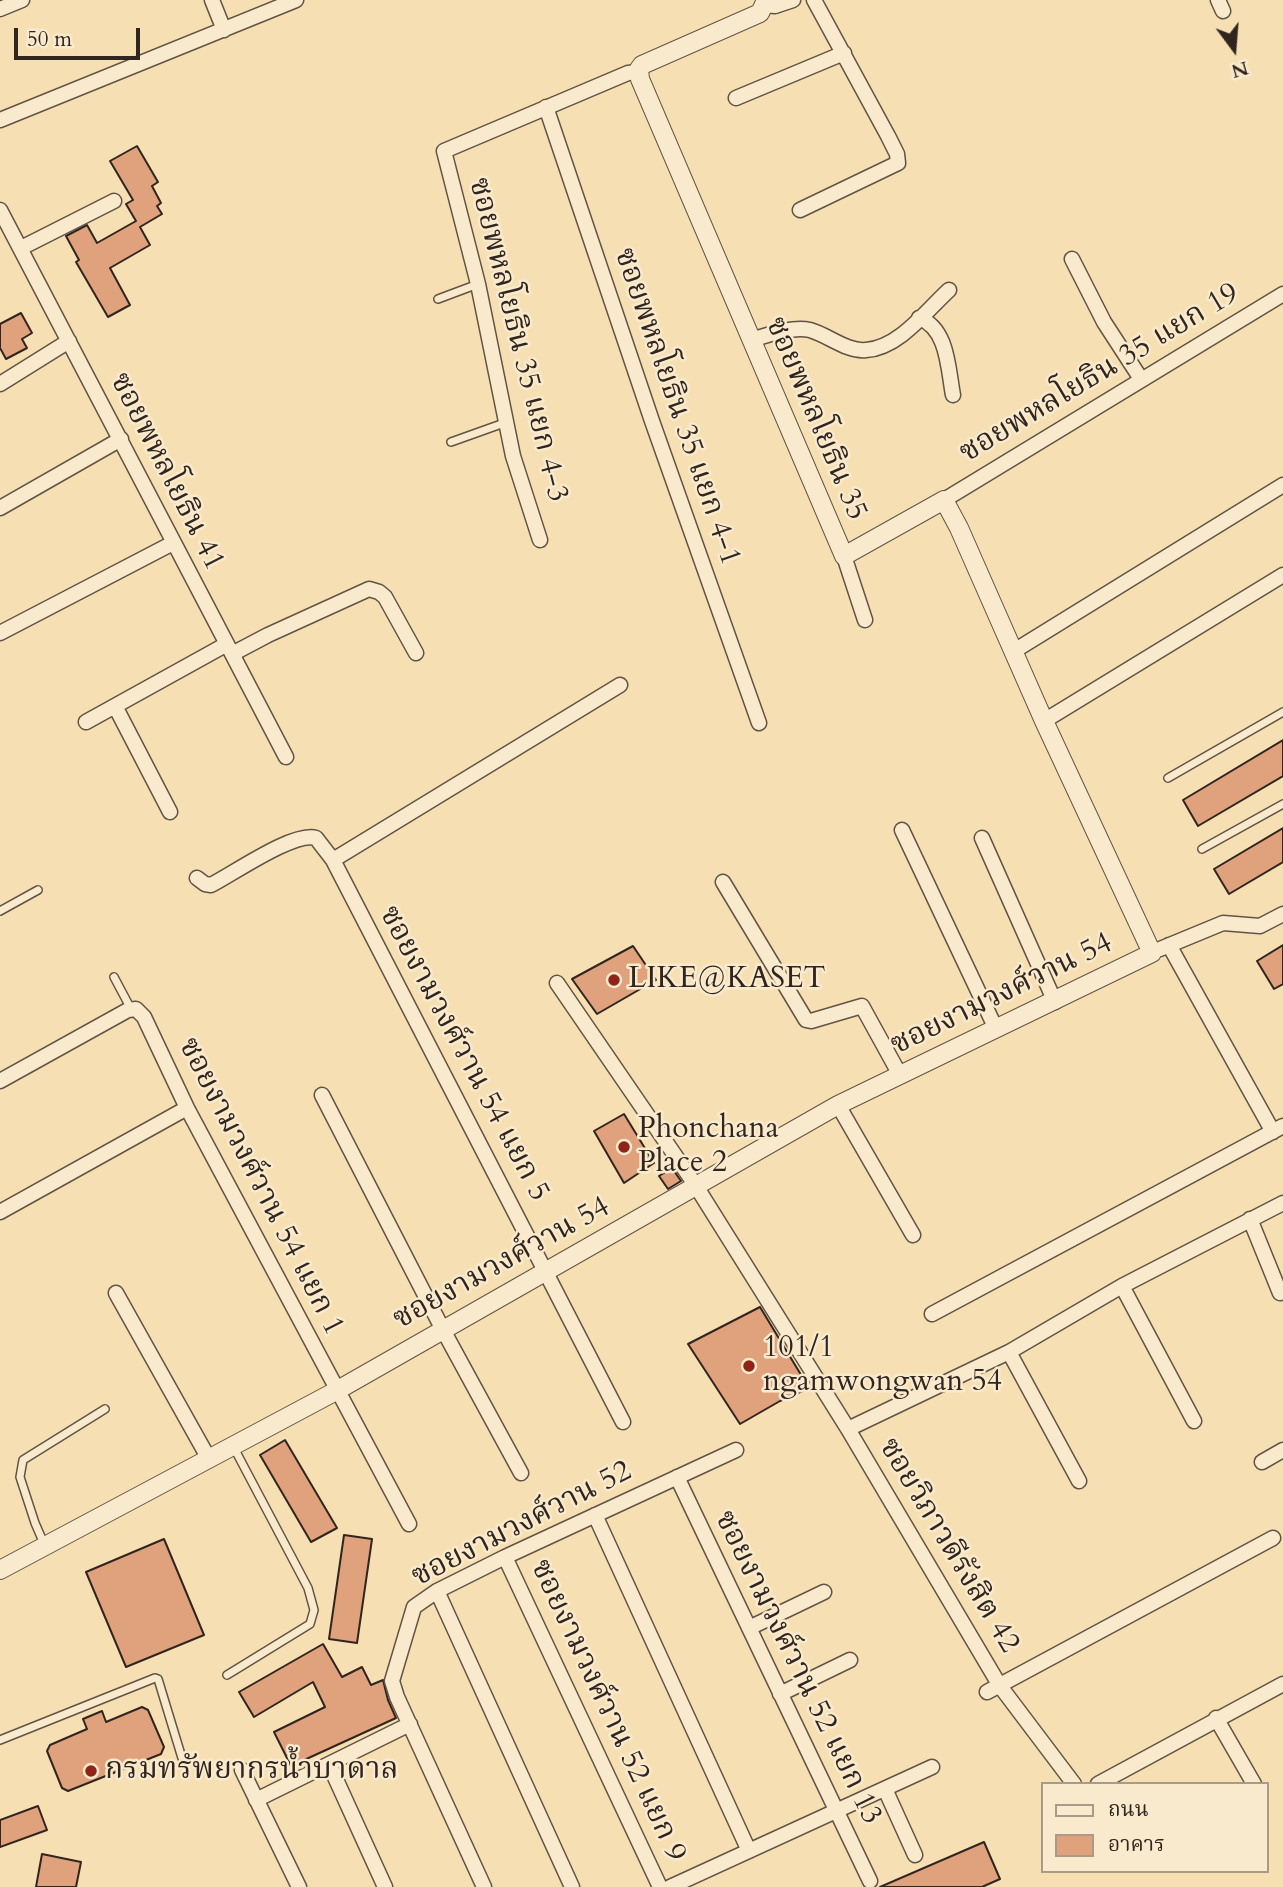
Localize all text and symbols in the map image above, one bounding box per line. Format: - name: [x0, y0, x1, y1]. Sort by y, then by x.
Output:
- scale bar: [18, 14, 144, 58]
- north arrow: [1199, 14, 1269, 84]
- text: 50 m: [27, 25, 72, 54]
- text: N: [1228, 54, 1251, 84]
- street label: ซอยพหลโยธิน 35 แยก 4-3: [459, 174, 575, 506]
- street label: ซอยพหลโยธิน 35 แยก 4-1: [605, 244, 747, 570]
- street label: ซอยพหลโยธิน 35 แยก 19: [954, 276, 1246, 472]
- street label: ซอยพหลโยธิน 35: [756, 312, 874, 526]
- street label: ซอยพหลโยธิน 41: [101, 367, 231, 577]
- street label: ซอยงามวงศ์วาน 54 แยก 5: [370, 900, 556, 1208]
- street label: ซอยงามวงศ์วาน 54: [885, 926, 1119, 1064]
- place label: LIKE@KASET: [628, 962, 826, 998]
- marker: LIKE@KASET: [606, 972, 622, 988]
- street label: ซอยงามวงศ์วาน 54 แยก 1: [169, 1032, 351, 1342]
- place label: Phonchana Place 2: [638, 1112, 779, 1182]
- marker: Phonchana Place 2: [616, 1139, 632, 1155]
- street label: ซอยงามวงศ์วาน 54: [388, 1190, 616, 1338]
- place label: 101/1 ngamwongwan 54: [763, 1331, 1002, 1402]
- marker: 101/1 ngamwongwan 54: [741, 1358, 757, 1374]
- street label: ซอยวิภาวดีรังสิต 42: [870, 1432, 1026, 1660]
- street label: ซอยงามวงศ์วาน 52: [406, 1454, 638, 1596]
- street label: ซอยงามวงศ์วาน 52 แยก 13: [705, 1505, 889, 1831]
- street label: ซอยงามวงศ์วาน 52 แยก 9: [521, 1554, 693, 1868]
- place label: กรมทรัพยากรน้ำบาดาล: [105, 1753, 399, 1789]
- marker: กรมทรัพยากรน้ำบาดาล: [83, 1763, 99, 1779]
- legend: [1042, 1782, 1269, 1873]
- text: ถนน: [1108, 1795, 1149, 1824]
- text: อาคาร: [1108, 1830, 1165, 1859]

